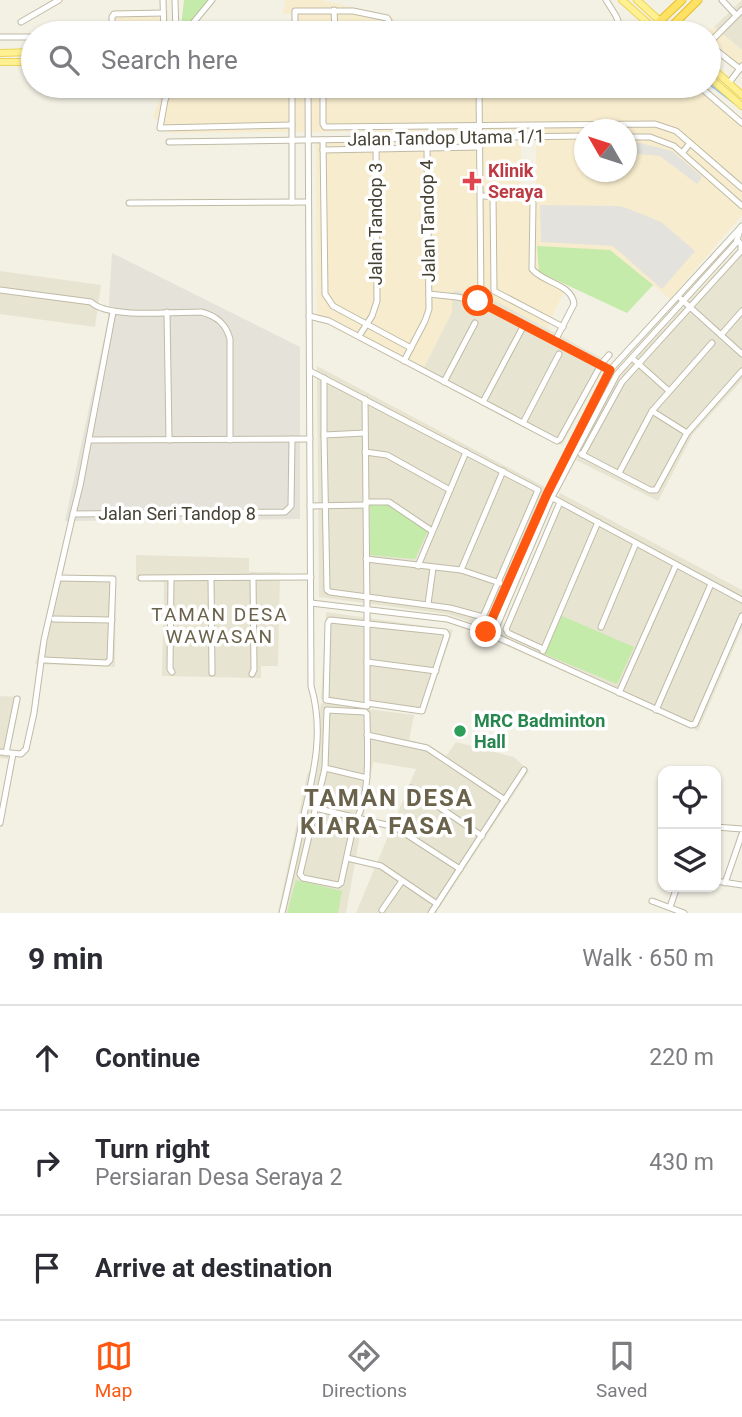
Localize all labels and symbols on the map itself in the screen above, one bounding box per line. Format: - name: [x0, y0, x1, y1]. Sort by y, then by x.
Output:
- north arrow: [574, 119, 637, 182]
- street label: Jalan Tandop Utama 1/1: [347, 125, 545, 150]
- street label: Jalan Tandop 4: [416, 160, 439, 282]
- place label: Klinik Seraya: [488, 160, 544, 202]
- street label: Jalan Tandop 3: [365, 163, 386, 285]
- marker: Klinik Seraya: [462, 171, 482, 191]
- route start: [462, 285, 493, 316]
- street label: Jalan Seri Tandop 8: [98, 503, 256, 524]
- district label: TAMAN DESA WAWASAN: [151, 603, 289, 648]
- route end: [470, 616, 501, 647]
- place label: MRC Badminton Hall: [474, 710, 605, 752]
- marker: MRC Badminton Hall: [452, 723, 468, 739]
- district label: TAMAN DESA KIARA FASA 1: [300, 784, 478, 840]

